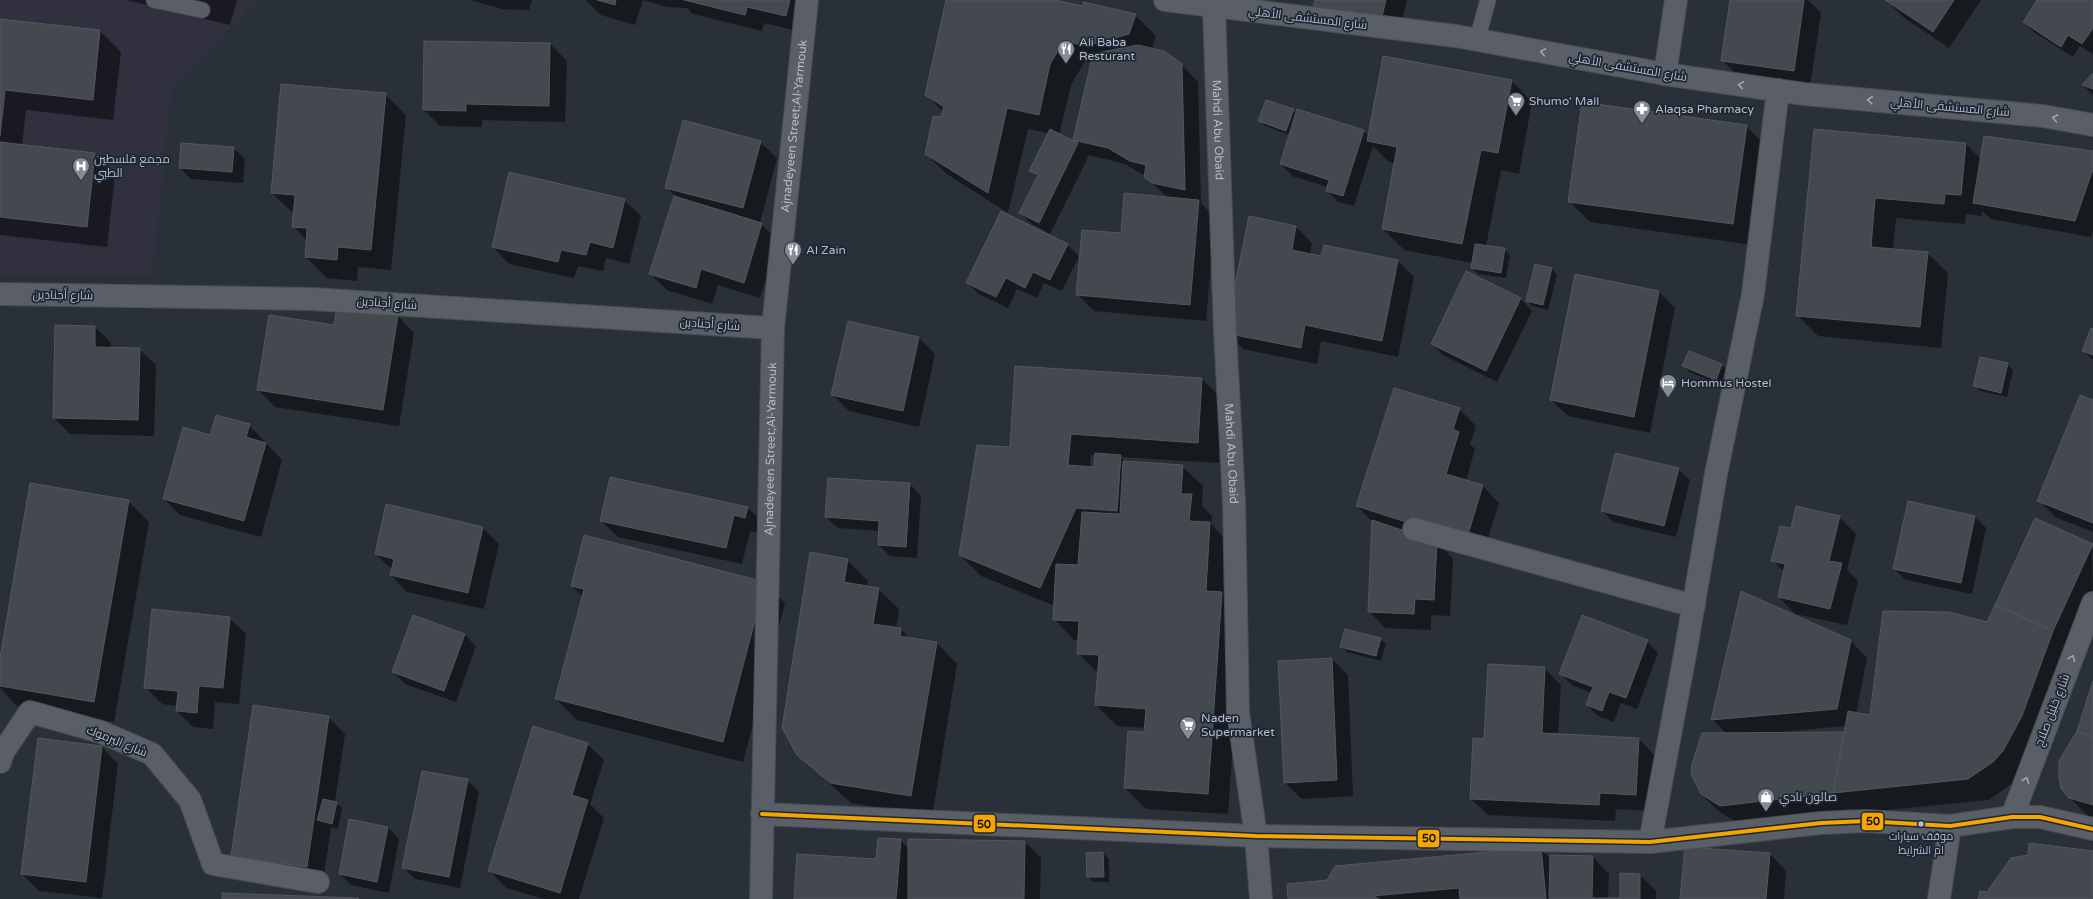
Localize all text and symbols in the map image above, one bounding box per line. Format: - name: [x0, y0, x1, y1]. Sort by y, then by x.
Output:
- street label: شارع المستشفى الأهلي: [1247, 4, 1368, 35]
- place label: Ali Baba Resturant: [1079, 35, 1135, 63]
- street label: Ajnadeyeen Street;Al-Yarmouk: [778, 39, 810, 213]
- restaurant icon: Ali Baba Resturant: [1056, 39, 1076, 64]
- one-way arrow: [1540, 48, 1546, 57]
- street label: شارع المستشفى الأهلي: [1567, 50, 1688, 87]
- street label: Mahdi Abu Obaid: [1209, 79, 1227, 181]
- one-way arrow: [1738, 81, 1744, 90]
- supermarket icon: Shumo' Mall: [1506, 91, 1526, 116]
- place label: Shumo' Mall: [1529, 94, 1599, 108]
- street label: شارع المستشفى الأهلي: [1890, 95, 2010, 122]
- one-way arrow: [1867, 96, 1873, 105]
- pharmacy icon: Alaqsa Pharmacy: [1632, 99, 1652, 124]
- place label: Alaqsa Pharmacy: [1655, 102, 1755, 116]
- one-way arrow: [2052, 114, 2058, 123]
- place label: مجمع فلسطين الطبي: [94, 152, 170, 183]
- hospital icon: مجمع فلسطين الطبي: [71, 156, 91, 181]
- restaurant icon: Al Zain: [783, 240, 803, 265]
- place label: Al Zain: [806, 243, 846, 257]
- street label: شارع أجنادين: [33, 286, 94, 304]
- street label: شارع أجنادين: [356, 293, 418, 313]
- street label: شارع أجنادين: [679, 314, 741, 334]
- street label: Ajnadeyeen Street;Al-Yarmouk: [762, 362, 779, 536]
- hotel icon: Hommus Hostel: [1658, 373, 1678, 398]
- place label: Hommus Hostel: [1681, 376, 1772, 390]
- street label: Mahdi Abu Obaid: [1222, 403, 1241, 504]
- one-way arrow: [2067, 655, 2075, 662]
- street label: شارع خليل صلاح: [2032, 672, 2073, 749]
- place label: Naden Supermarket: [1201, 711, 1275, 739]
- supermarket icon: Naden Supermarket: [1178, 715, 1198, 740]
- street label: شارع اليرموك: [84, 723, 149, 760]
- one-way arrow: [2021, 777, 2029, 784]
- shop icon: صالون نادي: [1756, 787, 1776, 812]
- place label: صالون نادي: [1779, 790, 1837, 807]
- line badge: 50: [1861, 812, 1884, 831]
- line badge: 50: [973, 814, 996, 833]
- text: 50: [1866, 815, 1880, 828]
- text: 50: [977, 818, 991, 831]
- marker: موقف سيارات ام الشرايط: [1916, 819, 1926, 829]
- line badge: 50: [1417, 829, 1440, 848]
- place label: موقف سيارات ام الشرايط: [1889, 830, 1953, 858]
- text: 50: [1422, 832, 1436, 845]

